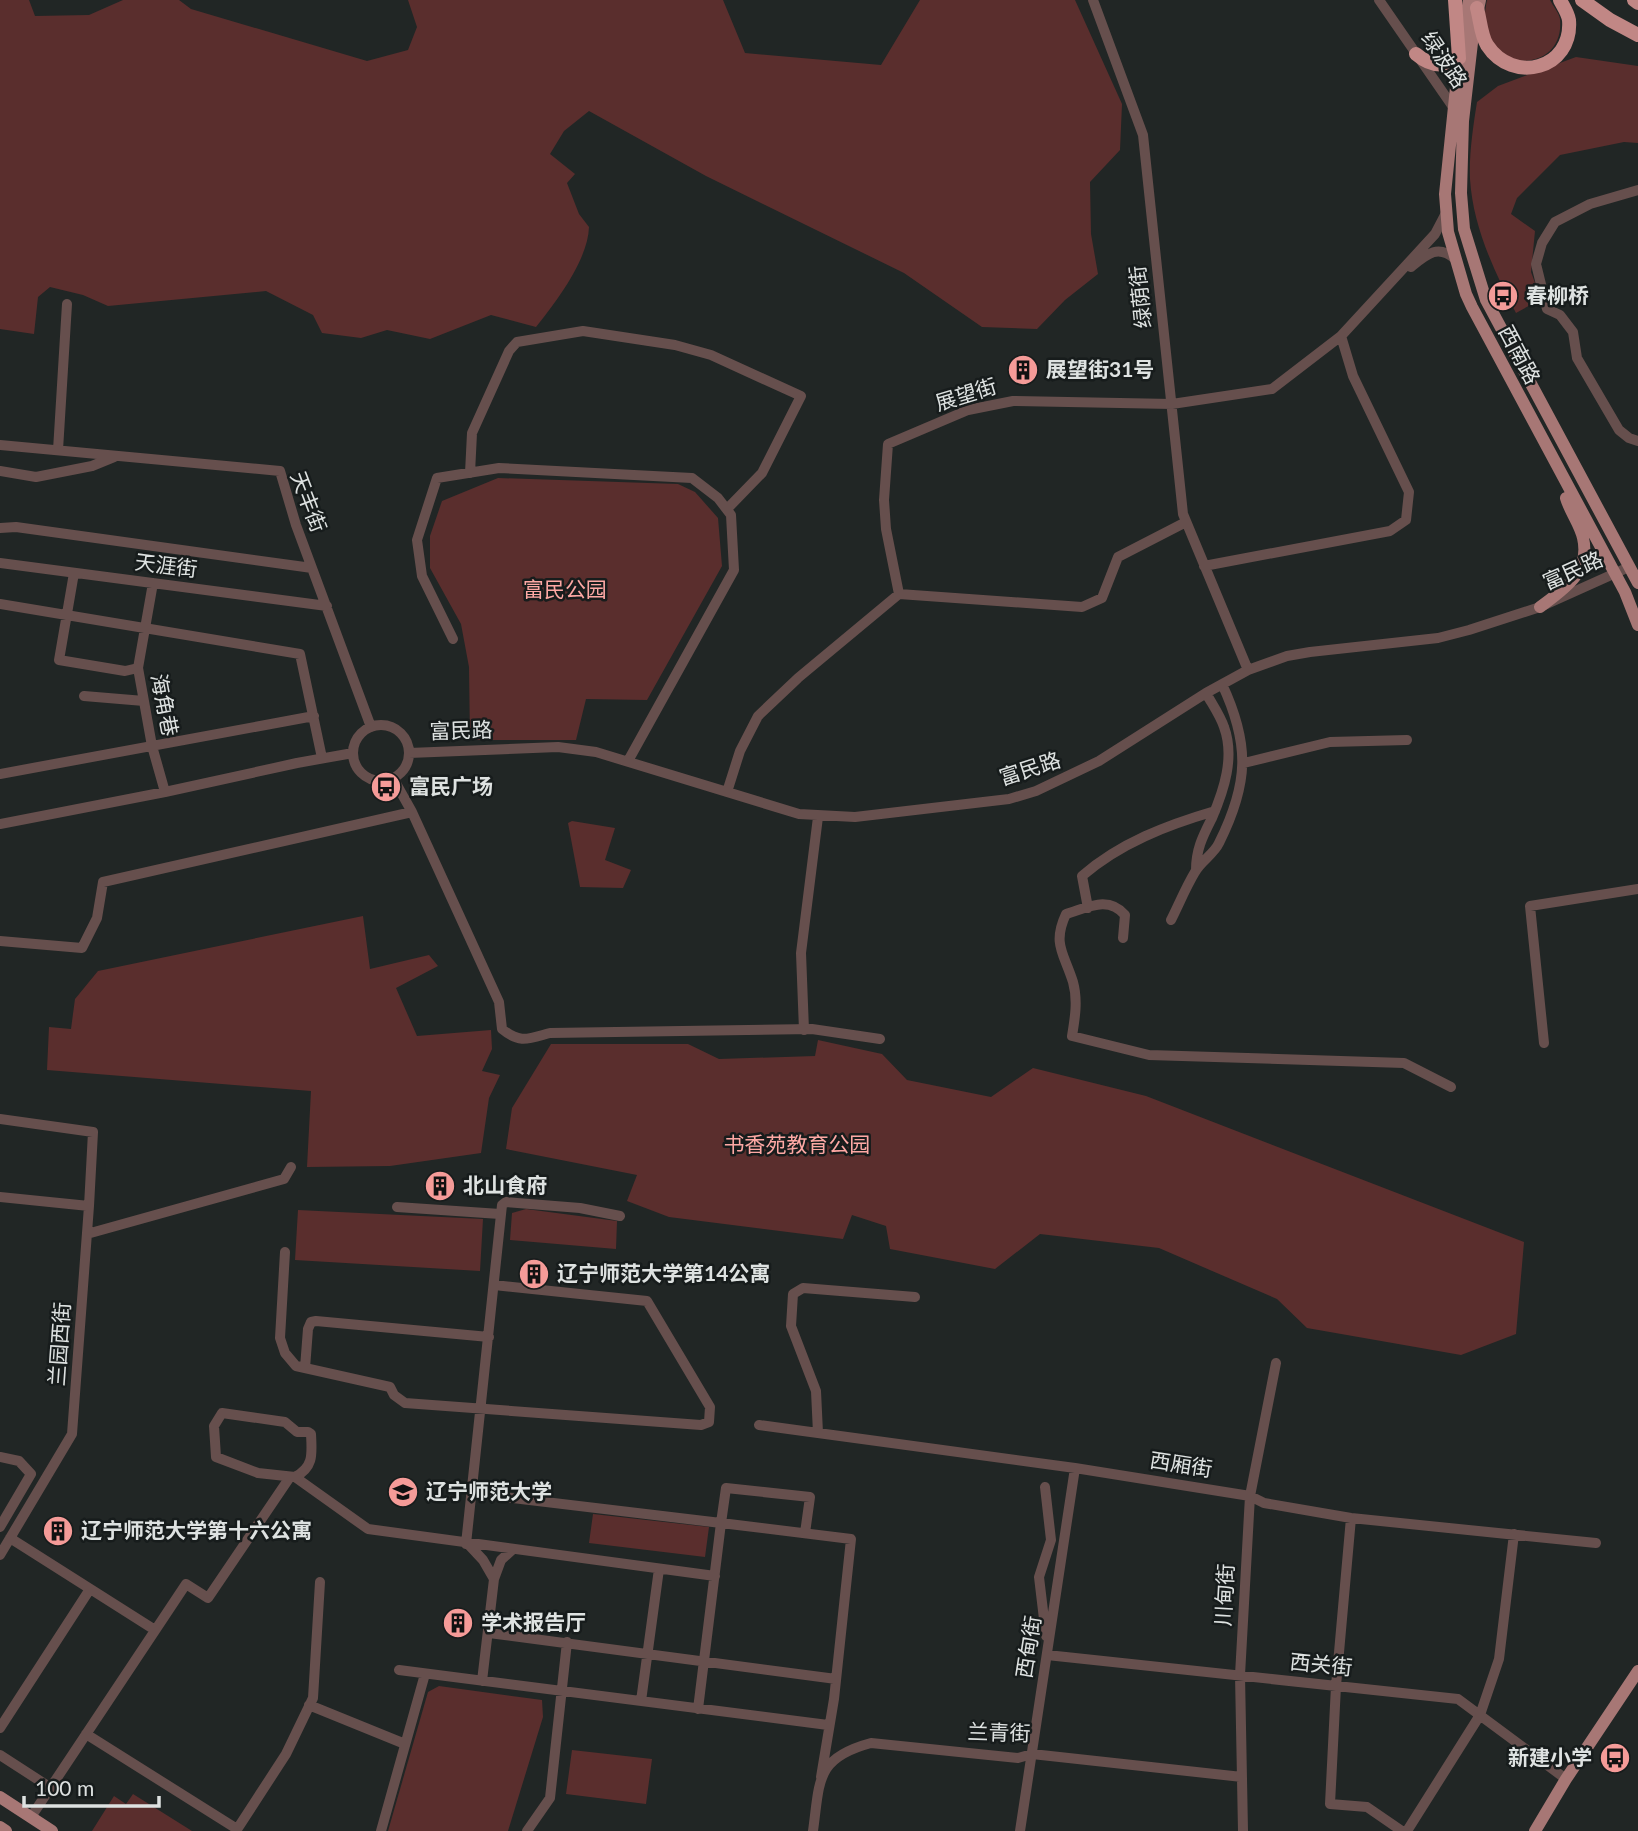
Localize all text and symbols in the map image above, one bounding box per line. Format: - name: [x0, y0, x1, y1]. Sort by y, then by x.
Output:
- street label: 绿波路: [1417, 26, 1473, 92]
- street label: 绿荫街: [1124, 265, 1155, 330]
- bus stop icon: 春柳桥: [1486, 279, 1520, 313]
- place label: 春柳桥: [1526, 282, 1589, 307]
- street label: 西南路: [1494, 321, 1546, 388]
- building icon: 展望街31号: [1006, 353, 1040, 387]
- place label: 展望街31号: [1046, 356, 1154, 381]
- street label: 展望街: [932, 372, 999, 415]
- street label: 天丰街: [286, 468, 332, 535]
- street label: 富民路: [1539, 545, 1606, 594]
- street label: 天涯街: [133, 548, 199, 581]
- park label: 富民公园: [523, 576, 607, 601]
- street label: 海角巷: [147, 671, 184, 738]
- street label: 富民路: [429, 716, 493, 743]
- street label: 富民路: [996, 746, 1063, 789]
- bus stop icon: 富民广场: [369, 770, 403, 804]
- place label: 富民广场: [409, 773, 493, 798]
- park label: 书香苑教育公园: [724, 1131, 871, 1156]
- building icon: 北山食府: [423, 1169, 457, 1203]
- place label: 北山食府: [463, 1172, 547, 1197]
- building icon: 辽宁师范大学第14公寓: [517, 1257, 551, 1291]
- place label: 辽宁师范大学第14公寓: [557, 1260, 770, 1285]
- street label: 兰园西街: [43, 1301, 74, 1387]
- street label: 西厢街: [1148, 1446, 1214, 1481]
- school or university icon: 辽宁师范大学: [386, 1475, 420, 1509]
- place label: 辽宁师范大学: [426, 1478, 552, 1503]
- building icon: 辽宁师范大学第十六公寓: [41, 1514, 75, 1548]
- place label: 辽宁师范大学第十六公寓: [81, 1517, 312, 1542]
- street label: 川甸街: [1209, 1563, 1238, 1627]
- building icon: 学术报告厅: [441, 1606, 475, 1640]
- place label: 学术报告厅: [481, 1609, 586, 1634]
- street label: 西甸街: [1010, 1614, 1045, 1680]
- street label: 西关街: [1289, 1648, 1354, 1679]
- street label: 兰青街: [967, 1718, 1031, 1745]
- bus stop icon: 新建小学: [1598, 1741, 1632, 1775]
- place label: 新建小学: [1508, 1744, 1592, 1769]
- scale bar: [24, 1764, 159, 1808]
- text: 100 m: [35, 1775, 94, 1800]

